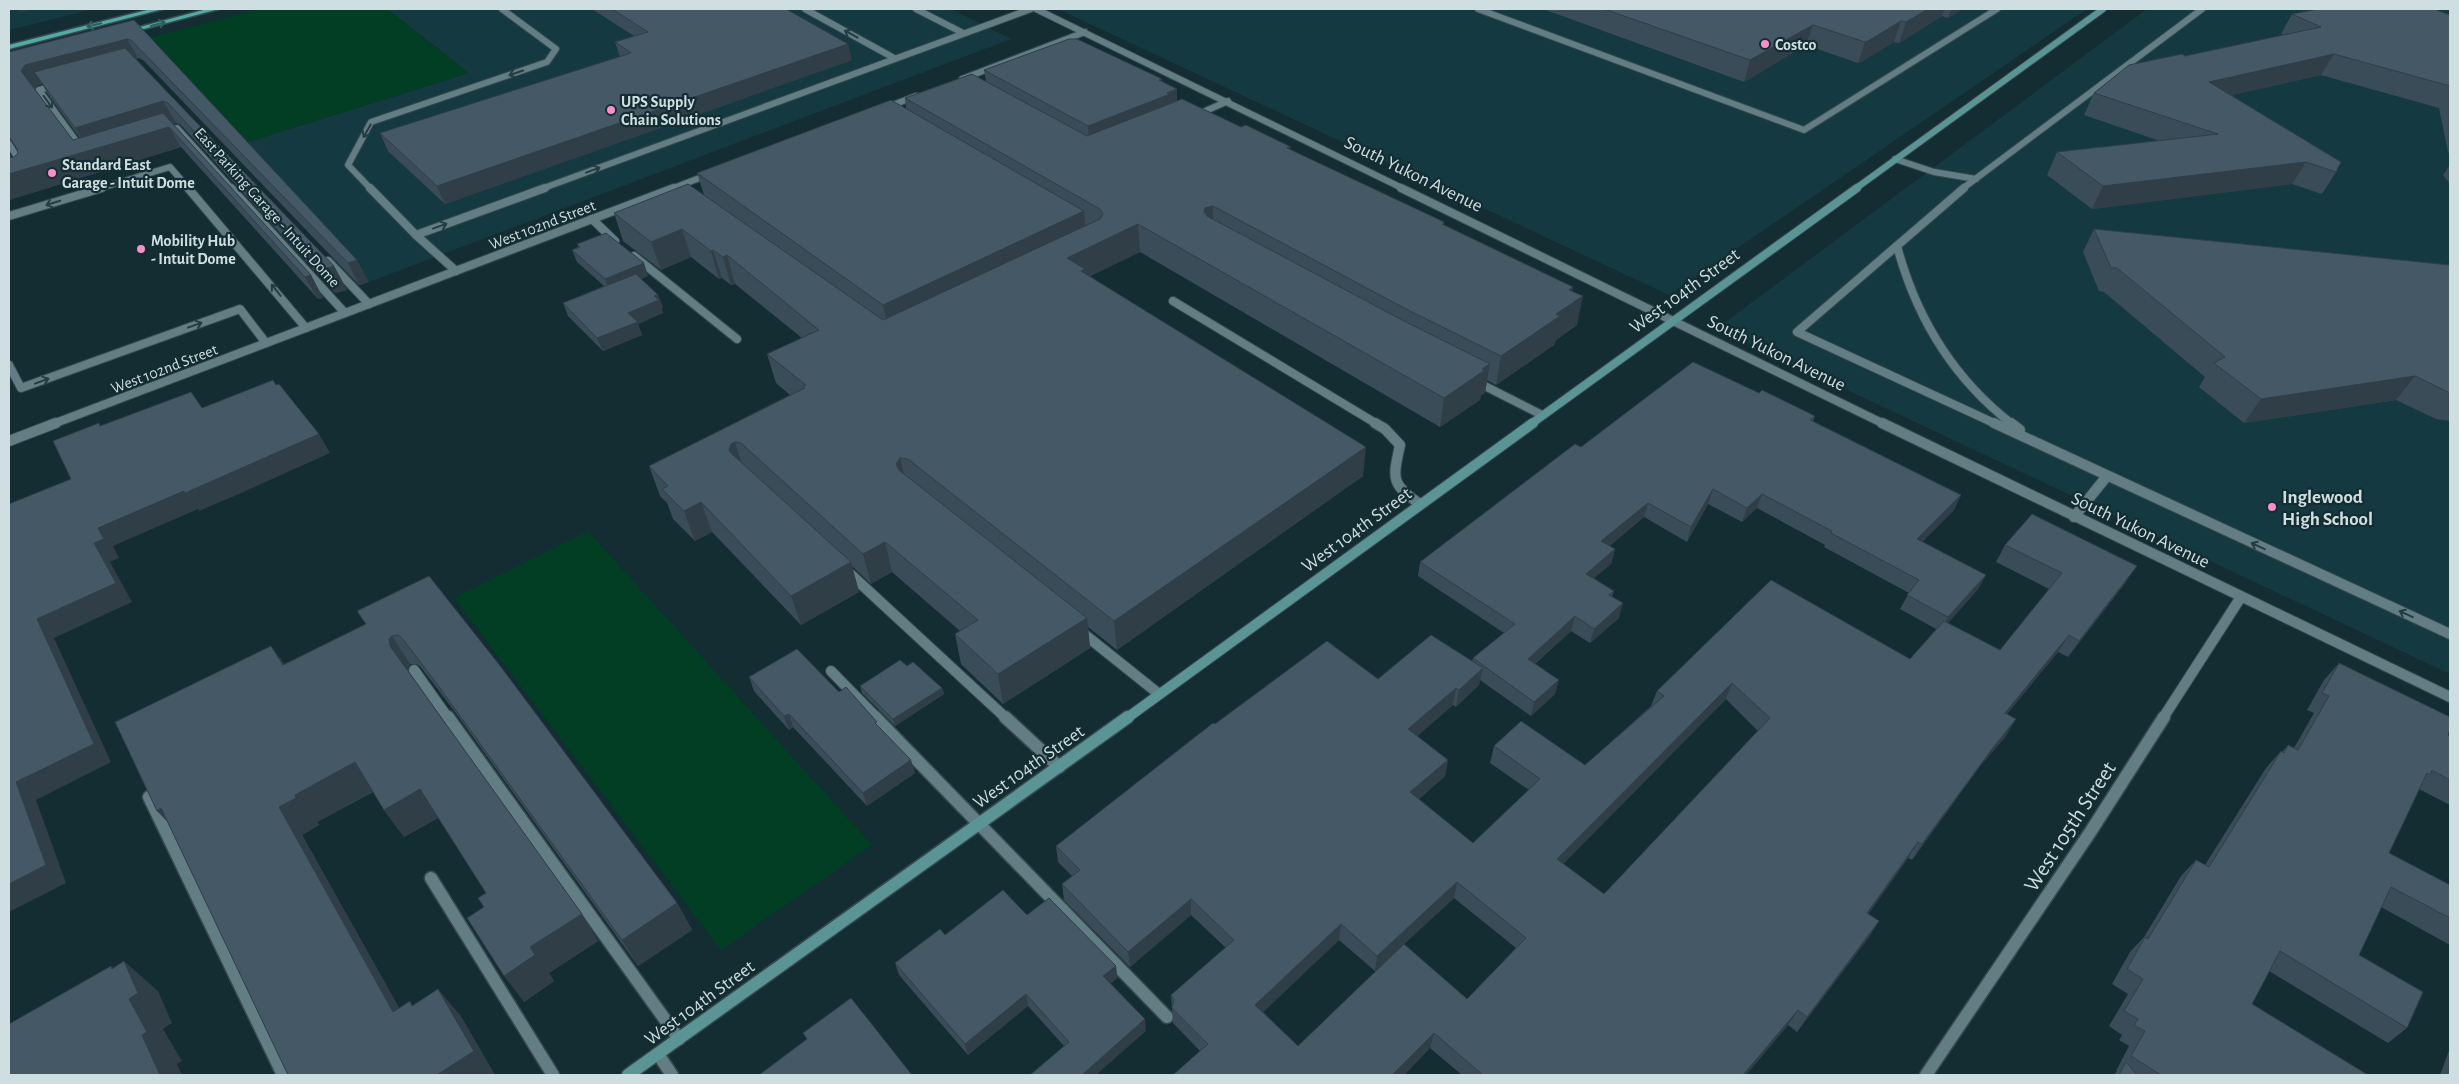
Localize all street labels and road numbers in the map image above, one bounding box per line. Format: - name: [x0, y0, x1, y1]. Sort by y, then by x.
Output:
- street label: East Parking Garage - Intuit Dome: [192, 125, 343, 291]
- street label: South Yukon Avenue: [1341, 133, 1485, 216]
- street label: West 102nd Street: [487, 197, 598, 253]
- street label: West 104th Street: [1626, 245, 1743, 337]
- street label: South Yukon Avenue: [1704, 312, 1848, 395]
- street label: West 102nd Street: [109, 341, 220, 397]
- street label: West 104th Street: [1298, 484, 1415, 576]
- street label: South Yukon Avenue: [2068, 489, 2212, 572]
- street label: West 104th Street: [970, 722, 1088, 812]
- street label: West 105th Street: [2020, 758, 2120, 895]
- street label: West 104th Street: [641, 957, 758, 1049]

